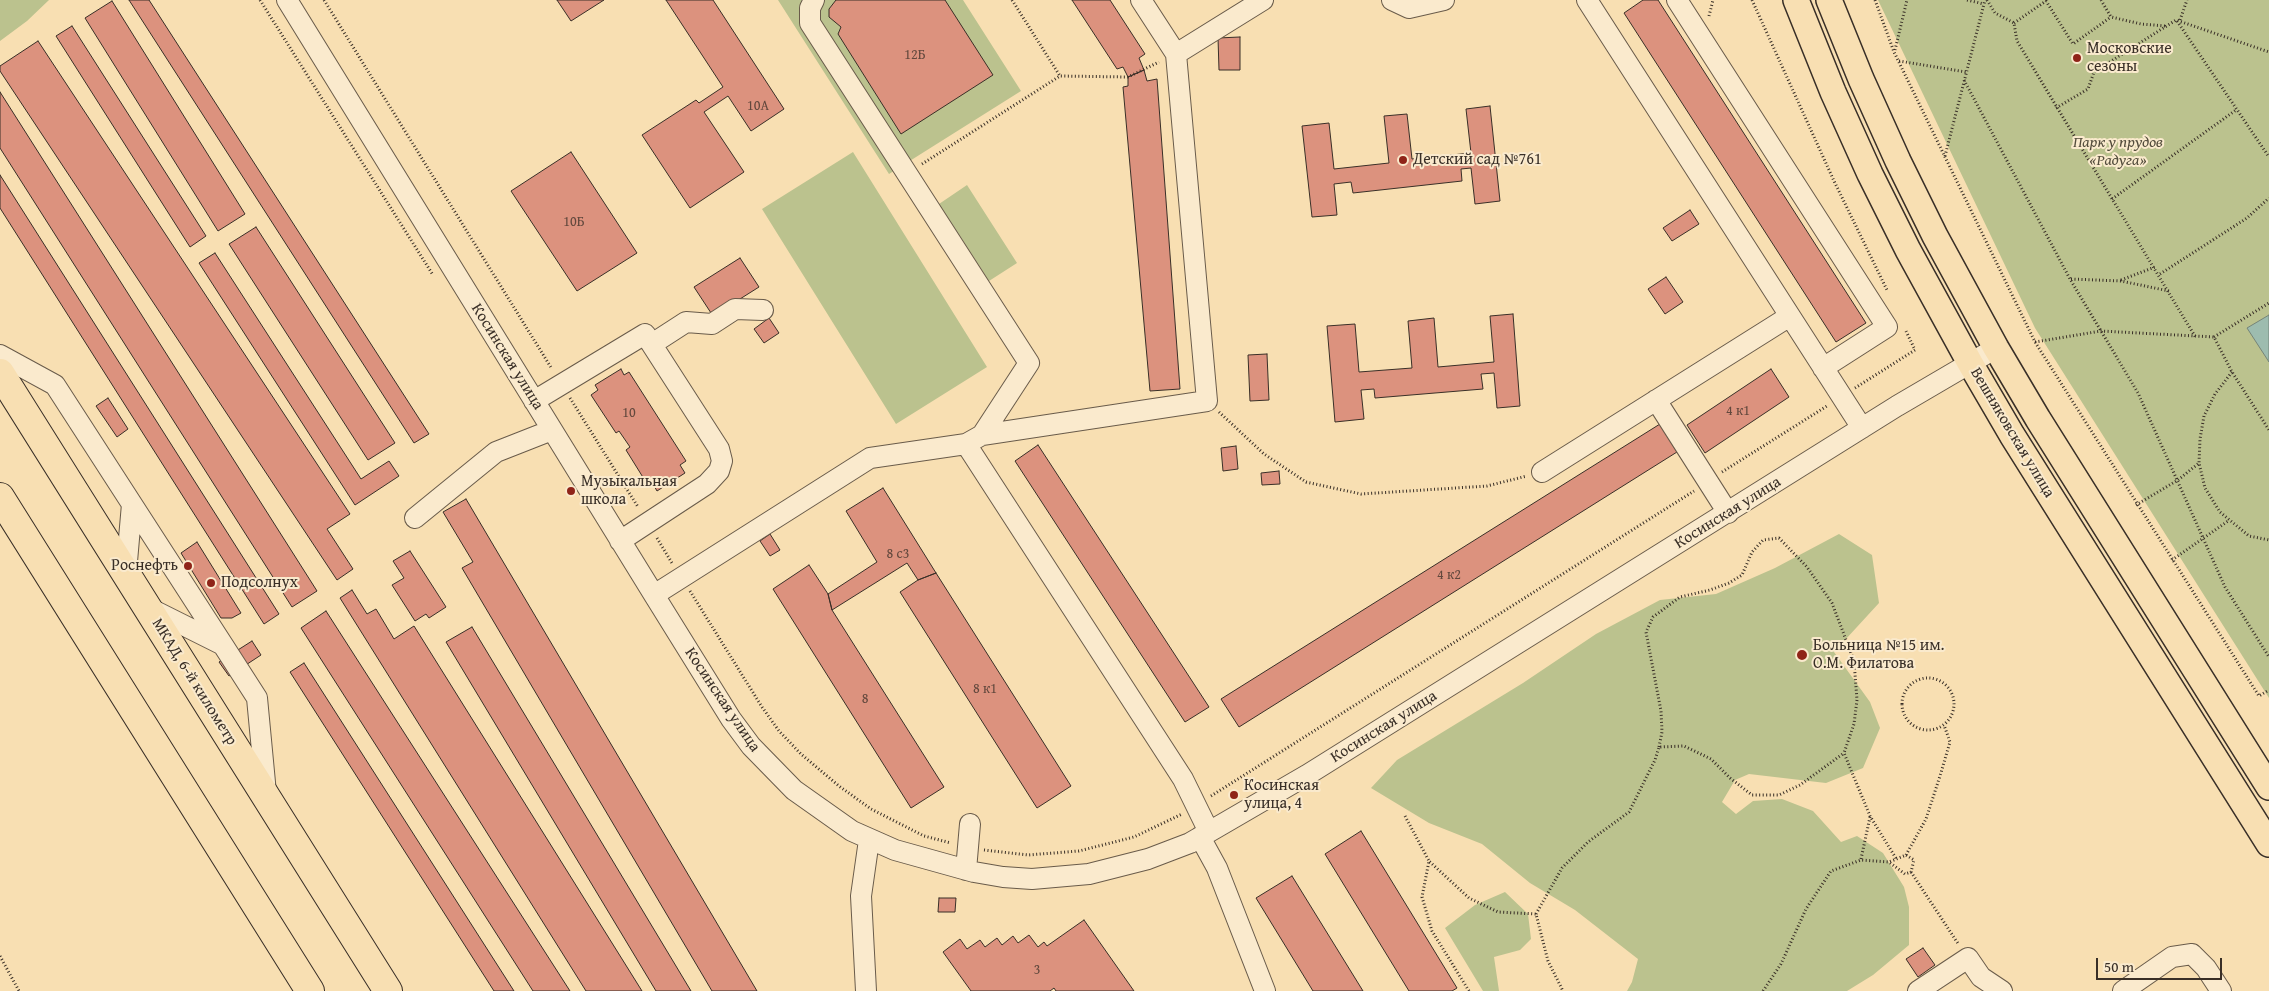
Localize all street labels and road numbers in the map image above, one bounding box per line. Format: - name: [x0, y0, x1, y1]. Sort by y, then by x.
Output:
- street label: Косинская улица: [467, 300, 547, 414]
- street label: Вешняковская улица: [1966, 364, 2058, 502]
- street label: Косинская улица: [1671, 473, 1785, 553]
- street label: МКАД, 6-й километр: [147, 615, 241, 749]
- street label: Косинская улица: [680, 644, 764, 756]
- street label: Косинская улица: [1327, 687, 1441, 767]

